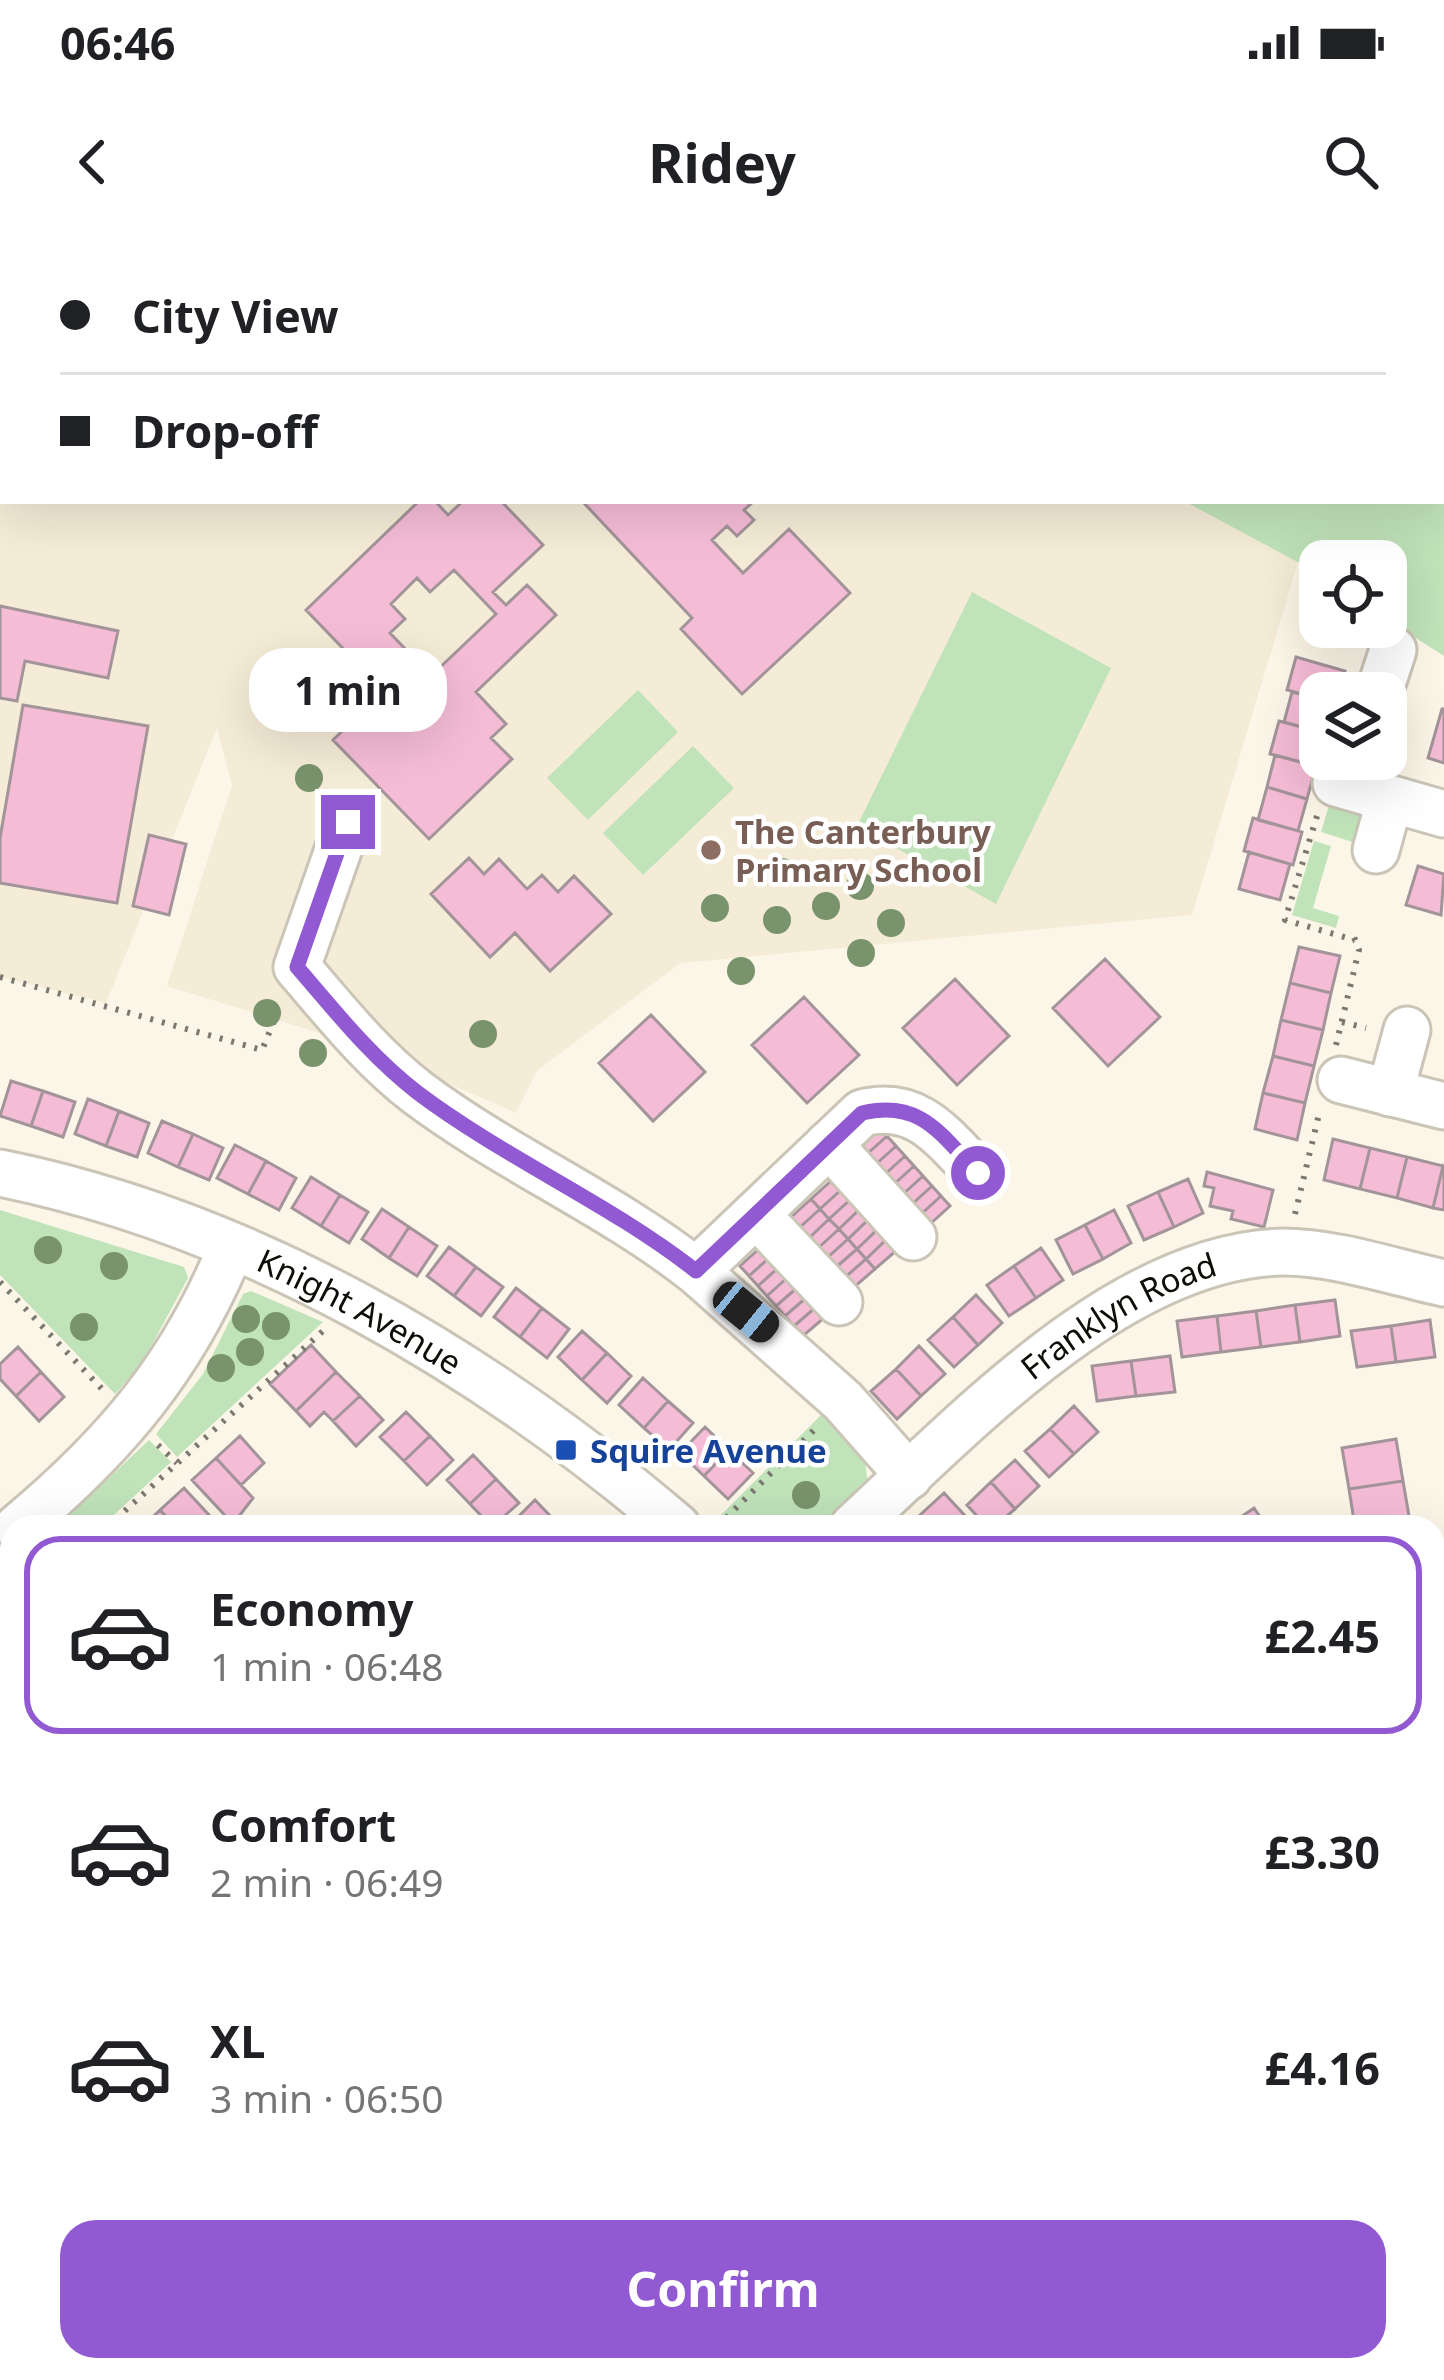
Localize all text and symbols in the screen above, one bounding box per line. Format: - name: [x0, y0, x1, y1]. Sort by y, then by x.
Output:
- text: 06:46: [60, 12, 176, 73]
- text: Ridey: [648, 125, 796, 199]
- icon: back: [60, 129, 126, 195]
- icon: search: [1318, 129, 1384, 195]
- text: City View: [132, 285, 338, 346]
- text: Drop-off: [132, 400, 318, 461]
- map controls: [1299, 540, 1407, 780]
- button: locate: [1299, 540, 1407, 648]
- callout: 1 min: [249, 648, 447, 732]
- text: 1 min: [294, 663, 402, 716]
- button: layers: [1299, 672, 1407, 780]
- route end: [321, 795, 375, 849]
- place label: The Canterbury Primary School: [735, 809, 991, 892]
- marker: The Canterbury Primary School: [698, 837, 724, 863]
- route start: [951, 1146, 1005, 1200]
- street label: Knight Avenue: [250, 1237, 471, 1384]
- street label: Franklyn Road: [1011, 1241, 1222, 1389]
- car: [707, 1275, 785, 1349]
- place label: Squire Avenue: [590, 1428, 827, 1473]
- marker: Squire Avenue: [553, 1437, 579, 1463]
- text: Economy: [210, 1578, 414, 1639]
- icon: car: [66, 1581, 174, 1689]
- text: £2.45: [1264, 1605, 1380, 1666]
- text: 1 min · 06:48: [210, 1639, 444, 1692]
- text: Comfort: [210, 1794, 396, 1855]
- icon: car: [66, 1797, 174, 1905]
- text: £3.30: [1264, 1821, 1380, 1882]
- text: 2 min · 06:49: [210, 1855, 444, 1908]
- text: XL: [210, 2010, 265, 2071]
- icon: car: [66, 2013, 174, 2121]
- text: £4.16: [1264, 2037, 1380, 2098]
- text: 3 min · 06:50: [210, 2071, 444, 2124]
- button: Confirm: [60, 2220, 1386, 2358]

